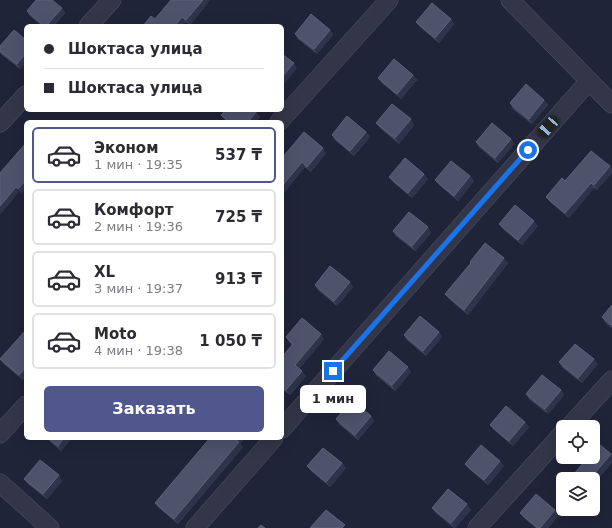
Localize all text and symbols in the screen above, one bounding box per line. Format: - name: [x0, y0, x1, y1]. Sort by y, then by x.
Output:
- text: Шоктаса улица: [68, 40, 203, 58]
- text: Шоктаса улица: [68, 79, 203, 97]
- car: [536, 114, 560, 140]
- icon: car: [46, 137, 82, 173]
- text: Эконом: [94, 139, 158, 157]
- route start: [519, 141, 537, 159]
- text: 537 ₸: [215, 146, 262, 164]
- text: 1 мин · 19:35: [94, 157, 183, 172]
- icon: car: [46, 199, 82, 235]
- text: Комфорт: [94, 201, 173, 219]
- text: 725 ₸: [215, 208, 262, 226]
- text: 2 мин · 19:36: [94, 219, 183, 234]
- icon: car: [46, 261, 82, 297]
- text: XL: [94, 263, 115, 281]
- text: 913 ₸: [215, 270, 262, 288]
- text: 3 мин · 19:37: [94, 281, 183, 296]
- icon: car: [46, 323, 82, 359]
- text: Moto: [94, 325, 137, 343]
- text: 1 050 ₸: [199, 332, 262, 350]
- text: 4 мин · 19:38: [94, 343, 183, 358]
- route end: [324, 362, 342, 380]
- callout: 1 мин: [300, 385, 366, 413]
- button: Заказать: [44, 386, 264, 432]
- text: 1 мин: [312, 391, 354, 406]
- map controls: [556, 420, 600, 516]
- button: locate: [556, 420, 600, 464]
- button: layers: [556, 472, 600, 516]

